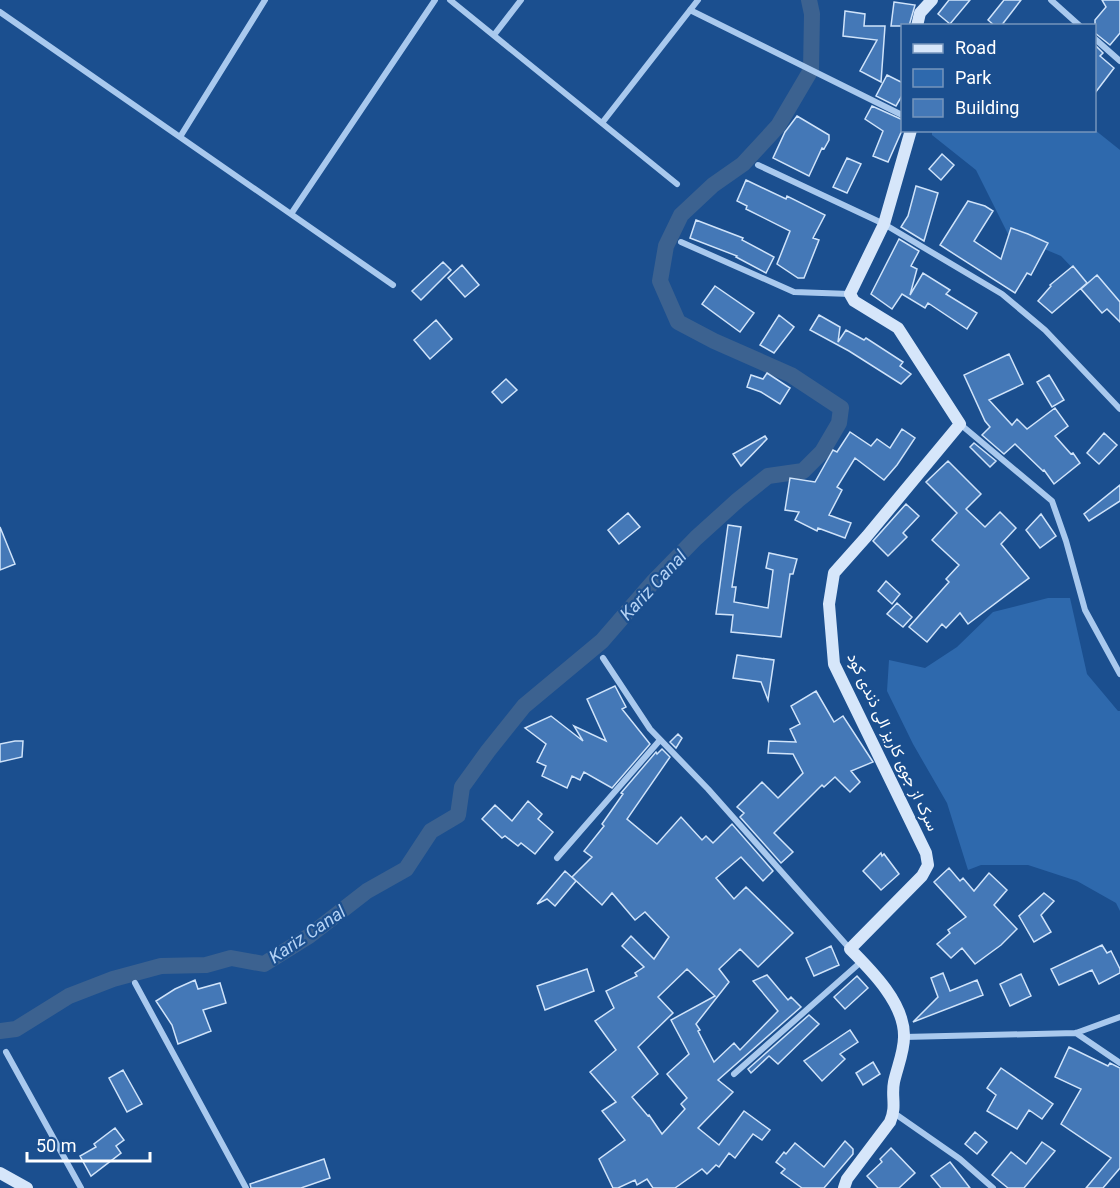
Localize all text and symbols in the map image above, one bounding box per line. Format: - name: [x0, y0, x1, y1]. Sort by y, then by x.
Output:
- legend: [901, 24, 1096, 132]
- text: Road: [955, 37, 996, 58]
- text: Park: [955, 67, 992, 88]
- text: Building: [955, 97, 1019, 118]
- water label: Kariz Canal: [615, 545, 691, 624]
- street label: سرک از جوی کاریز الی ذندی کود: [842, 650, 943, 835]
- water label: Kariz Canal: [265, 900, 350, 967]
- scale bar: [27, 1125, 150, 1163]
- text: 50 m: [36, 1135, 76, 1156]

